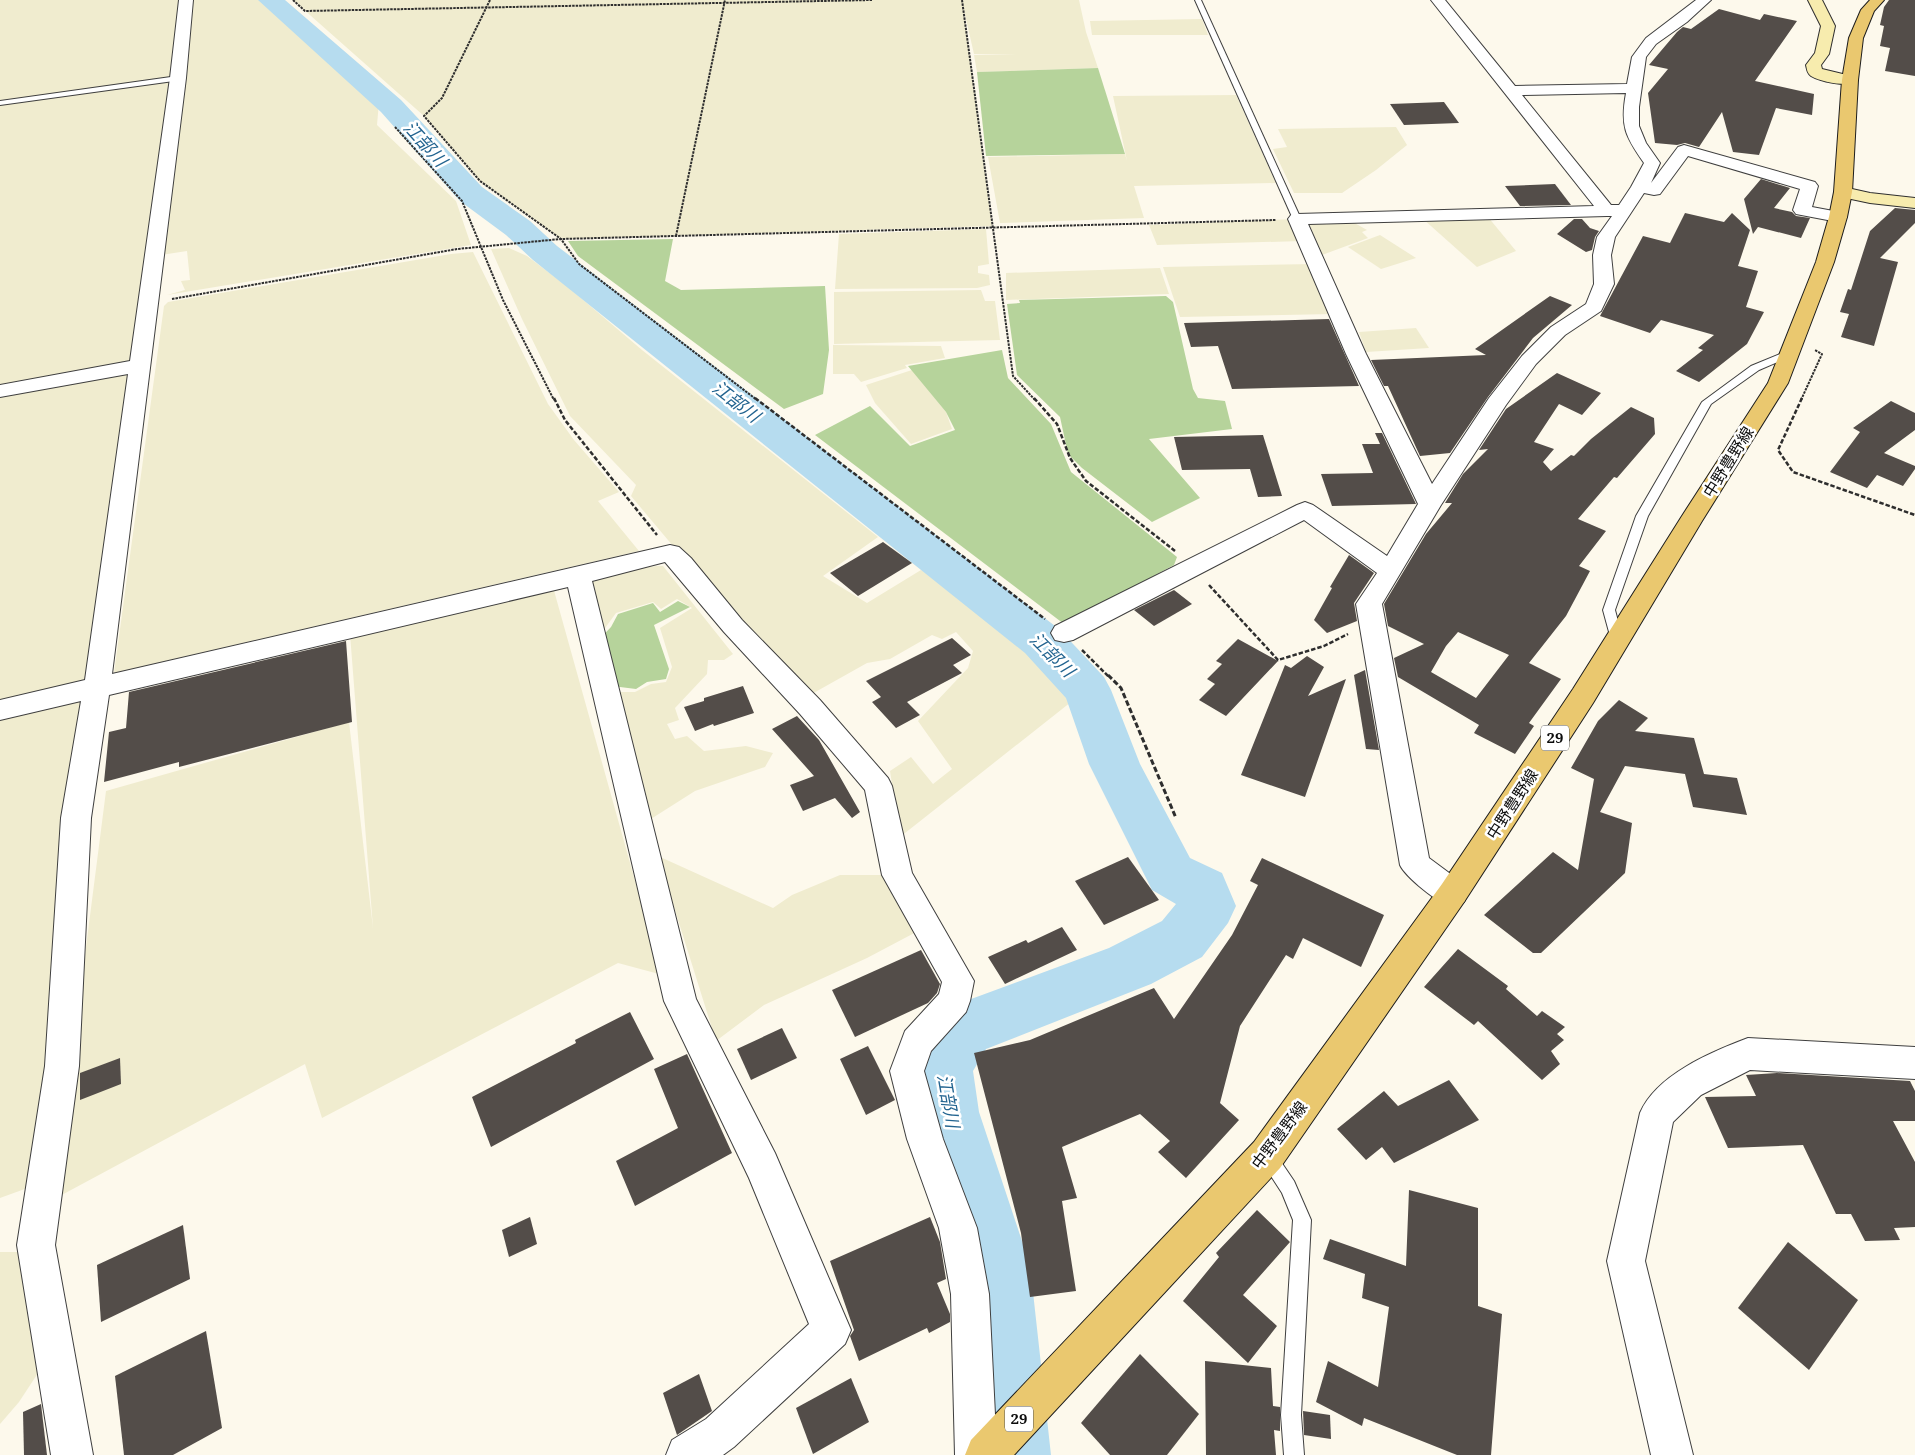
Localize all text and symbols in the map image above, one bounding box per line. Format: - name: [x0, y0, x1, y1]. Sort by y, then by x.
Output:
- water label: 江部川: [399, 115, 454, 173]
- water label: 江部川: [708, 375, 767, 429]
- street label: 中野豊野線: [1697, 422, 1759, 502]
- water label: 江部川: [1025, 627, 1082, 683]
- road number: 29: [1541, 726, 1569, 750]
- street label: 中野豊野線: [1481, 764, 1543, 844]
- water label: 江部川: [932, 1072, 966, 1131]
- street label: 中野豊野線: [1246, 1096, 1312, 1174]
- road number: 29: [1005, 1406, 1033, 1432]

